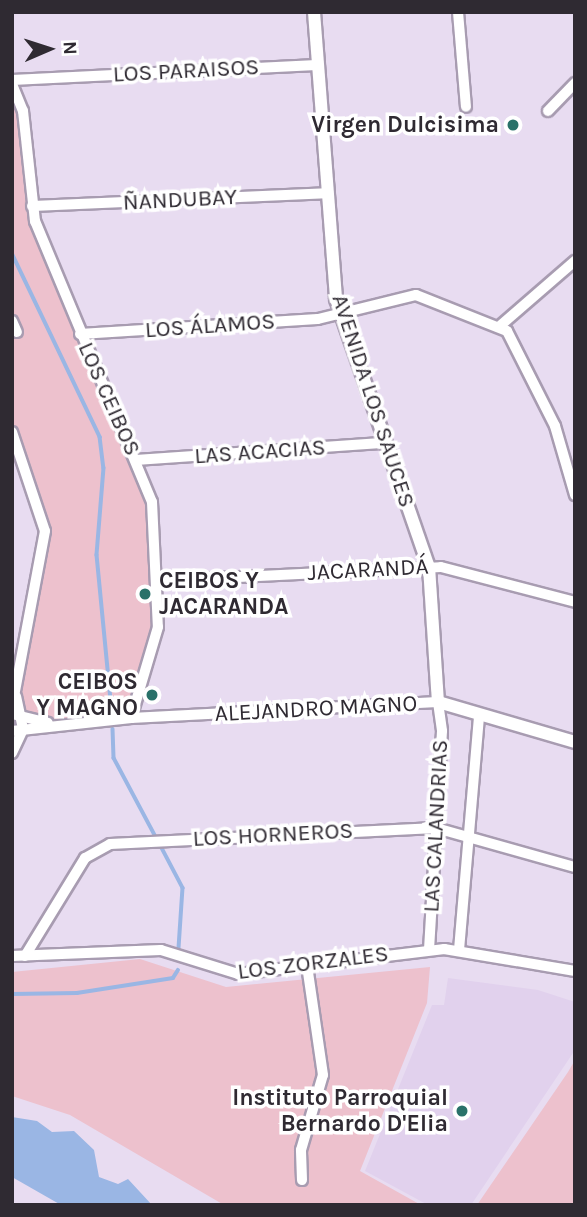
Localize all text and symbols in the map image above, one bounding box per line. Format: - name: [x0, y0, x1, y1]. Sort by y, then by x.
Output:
- north arrow: [14, 14, 84, 84]
- text: N: [59, 41, 81, 55]
- street label: LOS PARAISOS: [112, 53, 260, 89]
- place label: Virgen Dulcisima: [311, 111, 499, 139]
- marker: Virgen Dulcisima: [505, 117, 521, 133]
- street label: ÑANDUBAY: [122, 183, 238, 217]
- street label: AVENIDA LOS SAUCES: [325, 291, 421, 511]
- street label: LOS ÁLAMOS: [144, 308, 276, 344]
- street label: LOS CEIBOS: [72, 338, 146, 460]
- street label: LAS ACACIAS: [193, 434, 327, 470]
- street label: JACARANDÁ: [307, 553, 429, 587]
- place label: CEIBOS Y JACARANDA: [159, 567, 288, 621]
- marker: CEIBOS Y JACARANDA: [137, 586, 153, 602]
- place label: CEIBOS Y MAGNO: [36, 668, 138, 722]
- marker: CEIBOS Y MAGNO: [144, 687, 160, 703]
- street label: ALEJANDRO MAGNO: [214, 690, 418, 728]
- street label: LAS CALANDRIAS: [418, 739, 454, 913]
- street label: LOS HORNEROS: [192, 817, 354, 853]
- street label: LOS ZORZALES: [236, 940, 390, 986]
- place label: Instituto Parroquial Bernardo D'Elia: [232, 1084, 448, 1138]
- marker: Instituto Parroquial Bernardo D'Elia: [454, 1103, 470, 1119]

